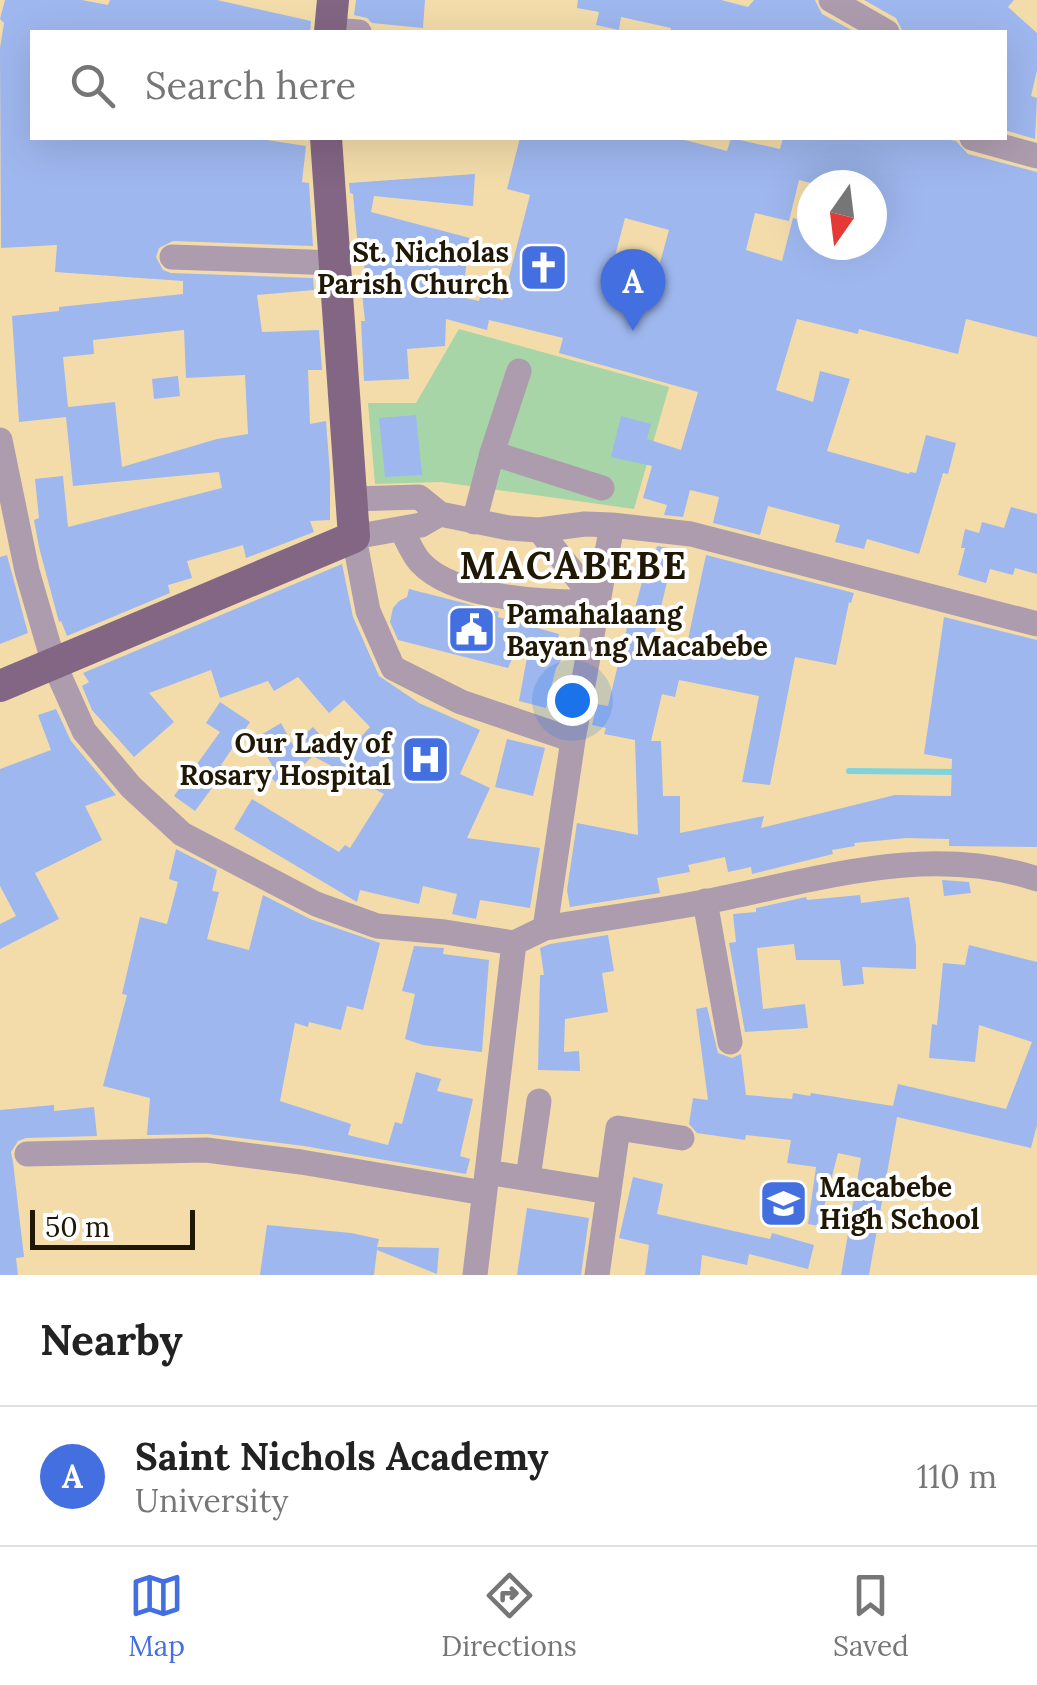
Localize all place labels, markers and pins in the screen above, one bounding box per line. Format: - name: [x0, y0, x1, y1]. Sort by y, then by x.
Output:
- place label: St. Nicholas Parish Church: [317, 234, 509, 302]
- church icon: St. Nicholas Parish Church: [518, 242, 570, 294]
- pin: A: [600, 248, 666, 331]
- place label: Pamahalaang Bayan ng Macabebe: [506, 596, 768, 664]
- public building icon: Pamahalaang Bayan ng Macabebe: [445, 604, 497, 656]
- place label: Our Lady of Rosary Hospital: [179, 725, 393, 793]
- hospital icon: Our Lady of Rosary Hospital: [400, 733, 452, 785]
- place label: Macabebe High School: [819, 1169, 980, 1237]
- school or university icon: Macabebe High School: [758, 1177, 810, 1229]

